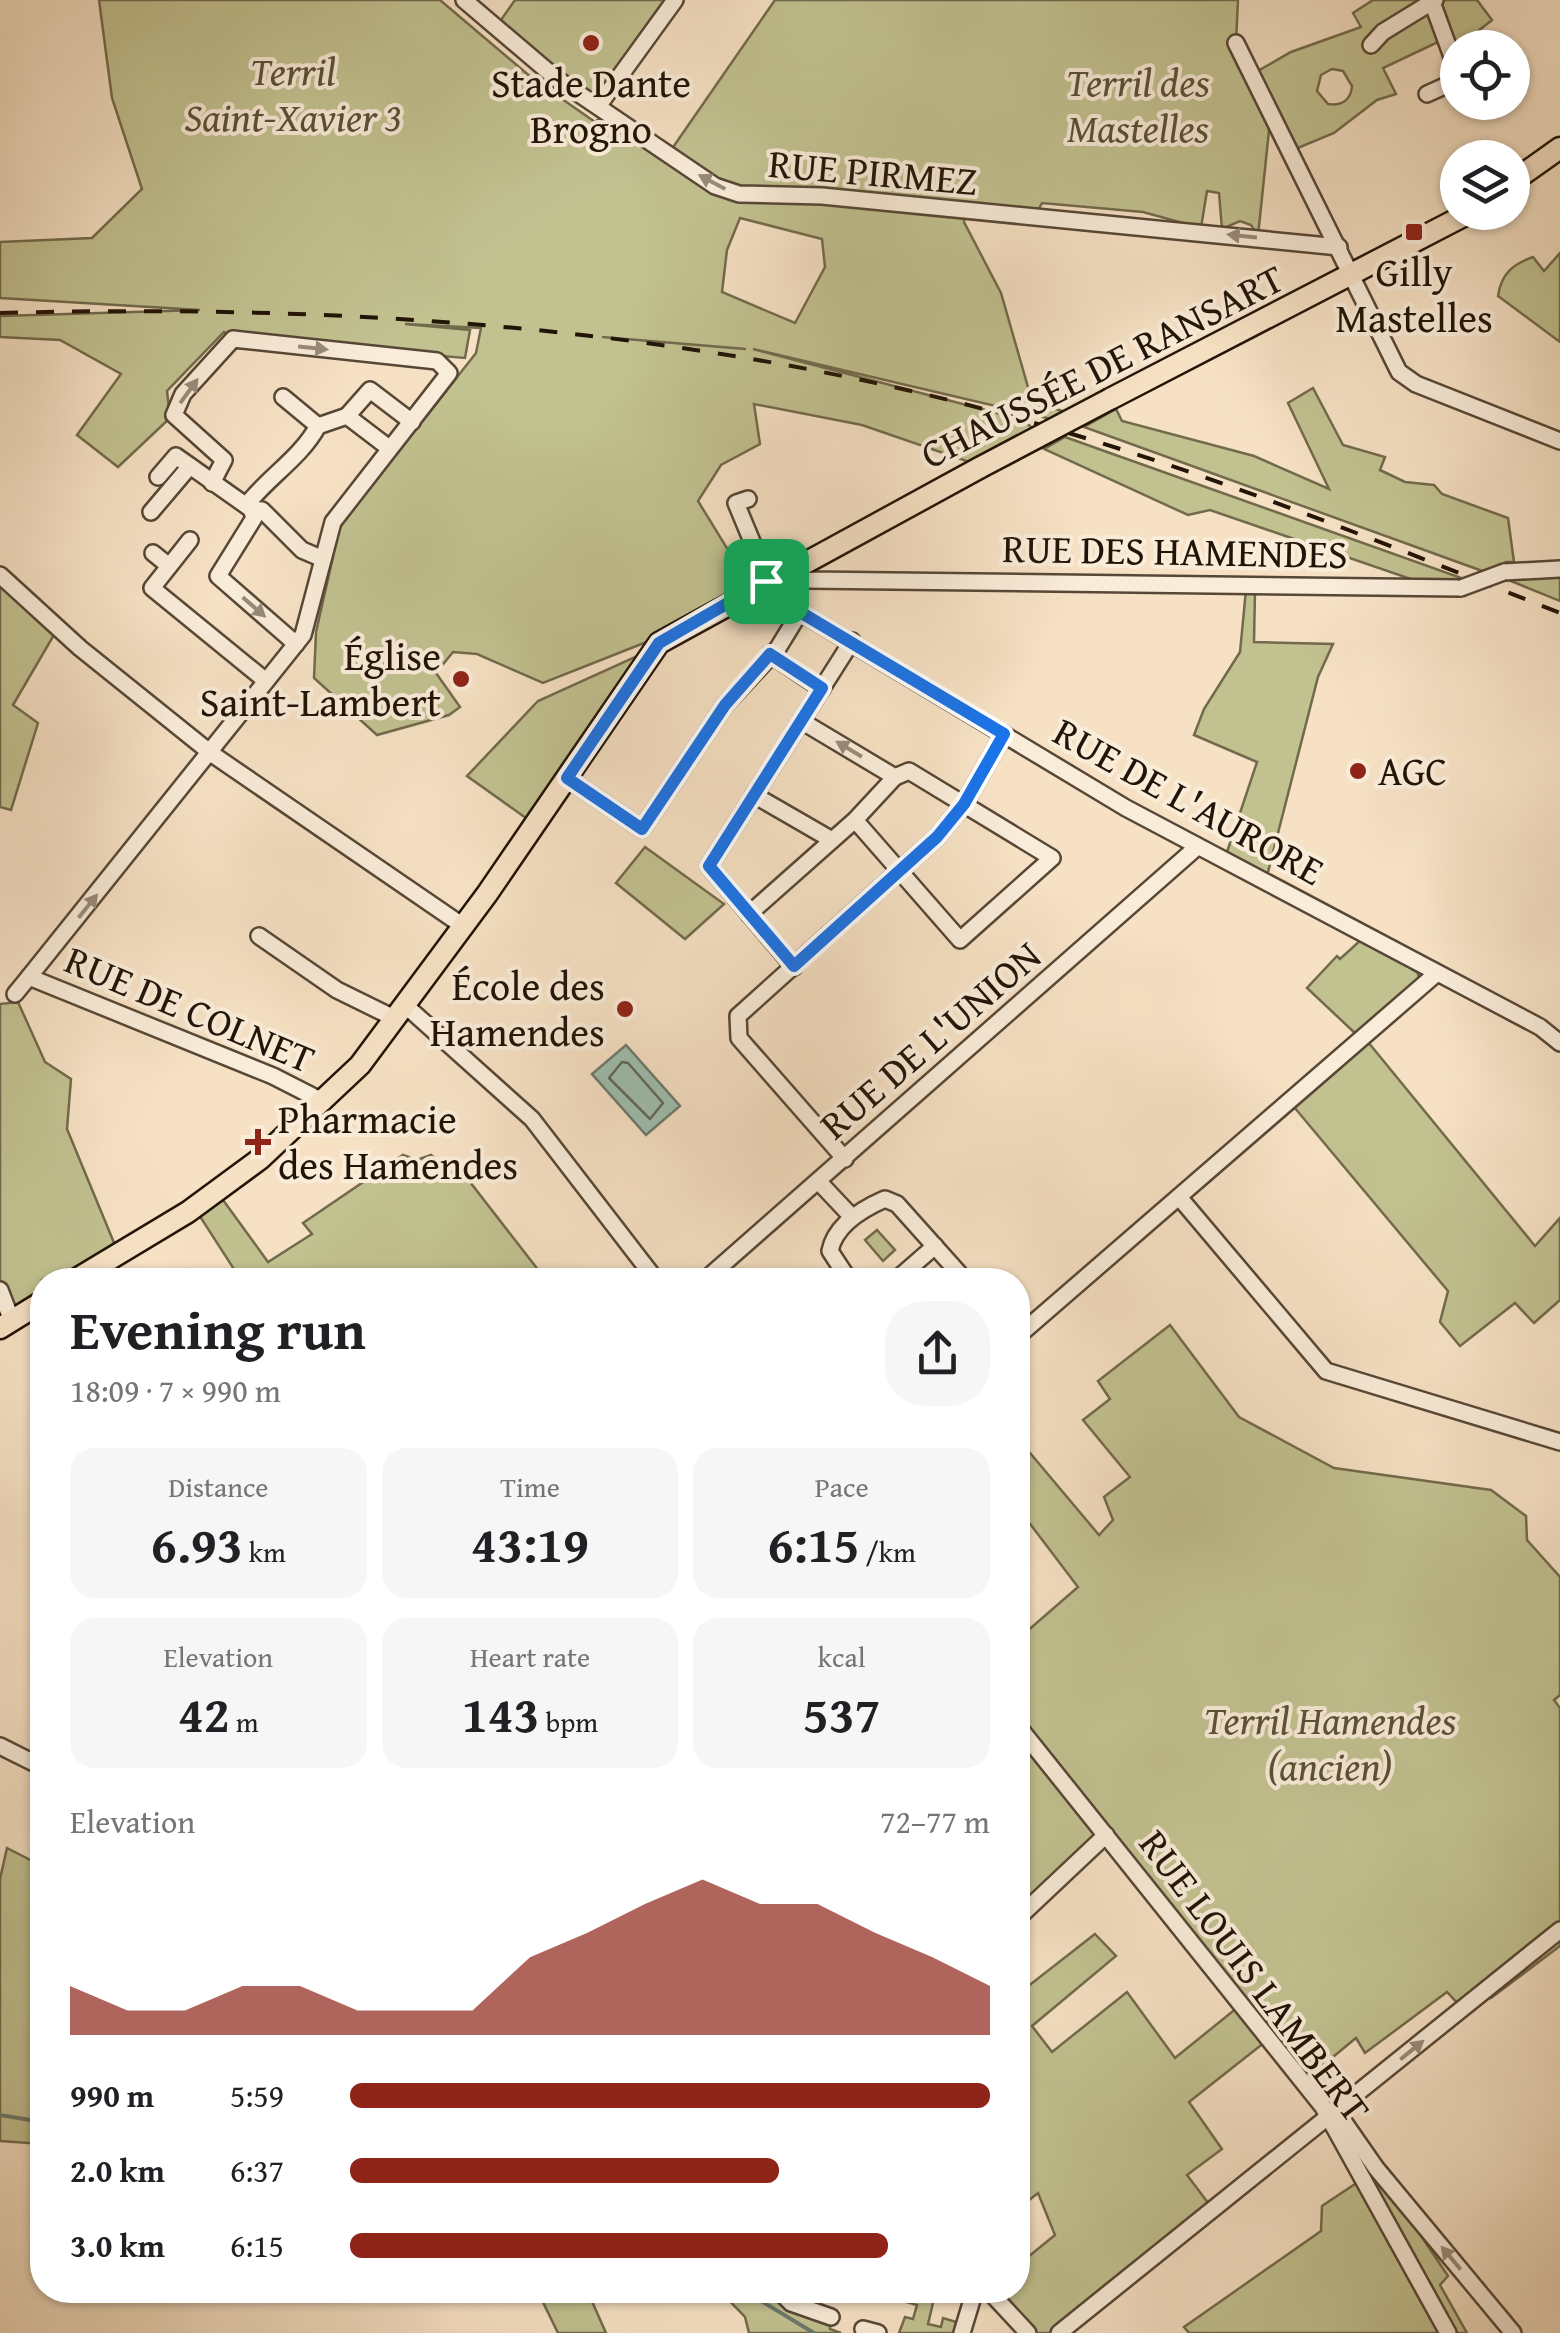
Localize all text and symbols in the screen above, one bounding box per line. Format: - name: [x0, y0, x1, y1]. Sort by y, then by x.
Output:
- map controls: [1440, 30, 1530, 230]
- button: locate: [1440, 30, 1530, 120]
- marker: Stade Dante Brogno: [580, 32, 602, 54]
- park label: Terril Saint-Xavier 3: [184, 41, 402, 146]
- park label: Terril des Mastelles: [1066, 52, 1210, 157]
- place label: Stade Dante Brogno: [491, 53, 691, 158]
- street label: RUE PIRMEZ: [766, 133, 980, 210]
- button: layers: [1440, 140, 1530, 230]
- one-way arrow: [698, 174, 727, 191]
- marker: Gilly Mastelles: [1403, 221, 1425, 243]
- one-way arrow: [1226, 228, 1258, 244]
- place label: Gilly Mastelles: [1335, 242, 1493, 347]
- street label: CHAUSSÉE DE RANSART: [910, 248, 1294, 483]
- one-way arrow: [298, 340, 330, 356]
- one-way arrow: [179, 378, 198, 404]
- street label: RUE DES HAMENDES: [1002, 518, 1348, 583]
- pin: [724, 539, 809, 624]
- icon: arrive: [739, 554, 794, 609]
- one-way arrow: [241, 596, 266, 618]
- place label: Église Saint-Lambert: [200, 626, 441, 731]
- marker: Église Saint-Lambert: [450, 668, 472, 690]
- street label: RUE DE L'AURORE: [1043, 702, 1335, 899]
- one-way arrow: [835, 741, 863, 758]
- place label: AGC: [1378, 741, 1447, 800]
- marker: AGC: [1347, 760, 1369, 782]
- one-way arrow: [77, 894, 98, 919]
- street label: RUE DE L'UNION: [806, 927, 1053, 1153]
- street label: RUE DE COLNET: [56, 929, 324, 1088]
- place label: École des Hamendes: [430, 956, 605, 1061]
- marker: École des Hamendes: [614, 998, 636, 1020]
- place label: Pharmacie des Hamendes: [278, 1089, 518, 1194]
- marker: Pharmacie des Hamendes: [247, 1131, 269, 1153]
- text: Evening run: [70, 1289, 366, 1369]
- button: share: [885, 1301, 990, 1406]
- text: 18:09 · 7 × 990 m: [70, 1367, 281, 1414]
- text: Distance: [168, 1466, 269, 1507]
- text: Time: [500, 1466, 560, 1507]
- text: Pace: [815, 1466, 869, 1507]
- text: 6.93: [151, 1507, 243, 1580]
- text: 43:19: [471, 1507, 589, 1580]
- text: 6:15: [767, 1507, 859, 1580]
- text: km: [243, 1531, 286, 1572]
- text: /km: [859, 1531, 916, 1572]
- text: Elevation: [164, 1636, 273, 1677]
- text: Heart rate: [470, 1636, 590, 1677]
- text: kcal: [818, 1636, 866, 1677]
- text: 42: [178, 1677, 230, 1750]
- text: 143: [462, 1677, 540, 1750]
- text: 537: [803, 1677, 881, 1750]
- park label: Terril Hamendes (ancien): [1204, 1690, 1457, 1795]
- text: m: [230, 1701, 259, 1742]
- text: bpm: [540, 1701, 598, 1742]
- text: Elevation: [70, 1798, 195, 1845]
- text: 72–77 m: [880, 1798, 990, 1845]
- street label: RUE LOUIS LAMBERT: [1126, 1817, 1385, 2135]
- one-way arrow: [1400, 2040, 1425, 2061]
- text: 990 m: [70, 2072, 154, 2119]
- text: 5:59: [230, 2072, 284, 2119]
- text: 2.0 km: [70, 2147, 165, 2194]
- text: 6:37: [230, 2147, 284, 2194]
- text: 3.0 km: [70, 2222, 165, 2269]
- text: 6:15: [230, 2222, 284, 2269]
- one-way arrow: [1440, 2245, 1462, 2270]

